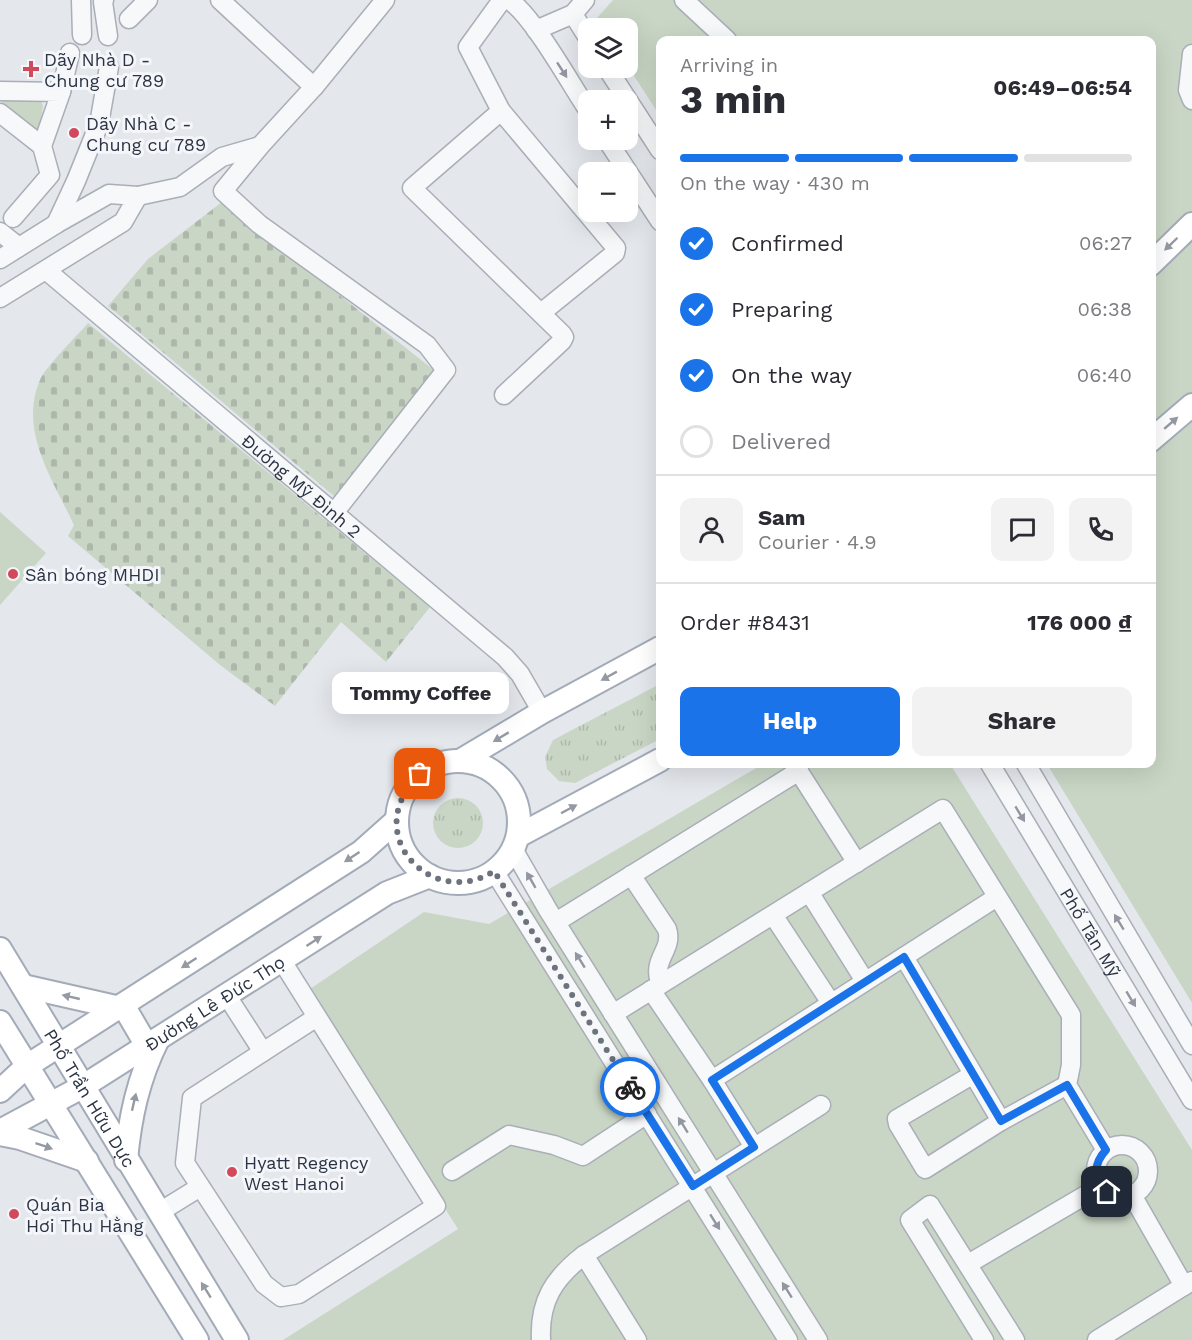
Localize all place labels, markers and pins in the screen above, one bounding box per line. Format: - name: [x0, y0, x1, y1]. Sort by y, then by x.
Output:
- place label: Dãy Nhà D - Chung cư 789: [44, 49, 164, 91]
- marker: Dãy Nhà D - Chung cư 789: [22, 60, 40, 78]
- place label: Dãy Nhà C - Chung cư 789: [86, 113, 206, 155]
- marker: Dãy Nhà C - Chung cư 789: [67, 126, 81, 140]
- place label: Sân bóng MHDI: [25, 564, 160, 585]
- marker: Sân bóng MHDI: [6, 567, 20, 581]
- callout: Tommy Coffee: [332, 672, 508, 714]
- pin: [394, 748, 445, 799]
- place label: Hyatt Regency West Hanoi: [244, 1152, 369, 1194]
- marker: Hyatt Regency West Hanoi: [225, 1165, 239, 1179]
- pin: [1081, 1166, 1132, 1217]
- place label: Quán Bia Hơi Thu Hằng: [26, 1194, 144, 1236]
- marker: Quán Bia Hơi Thu Hằng: [7, 1207, 21, 1221]

